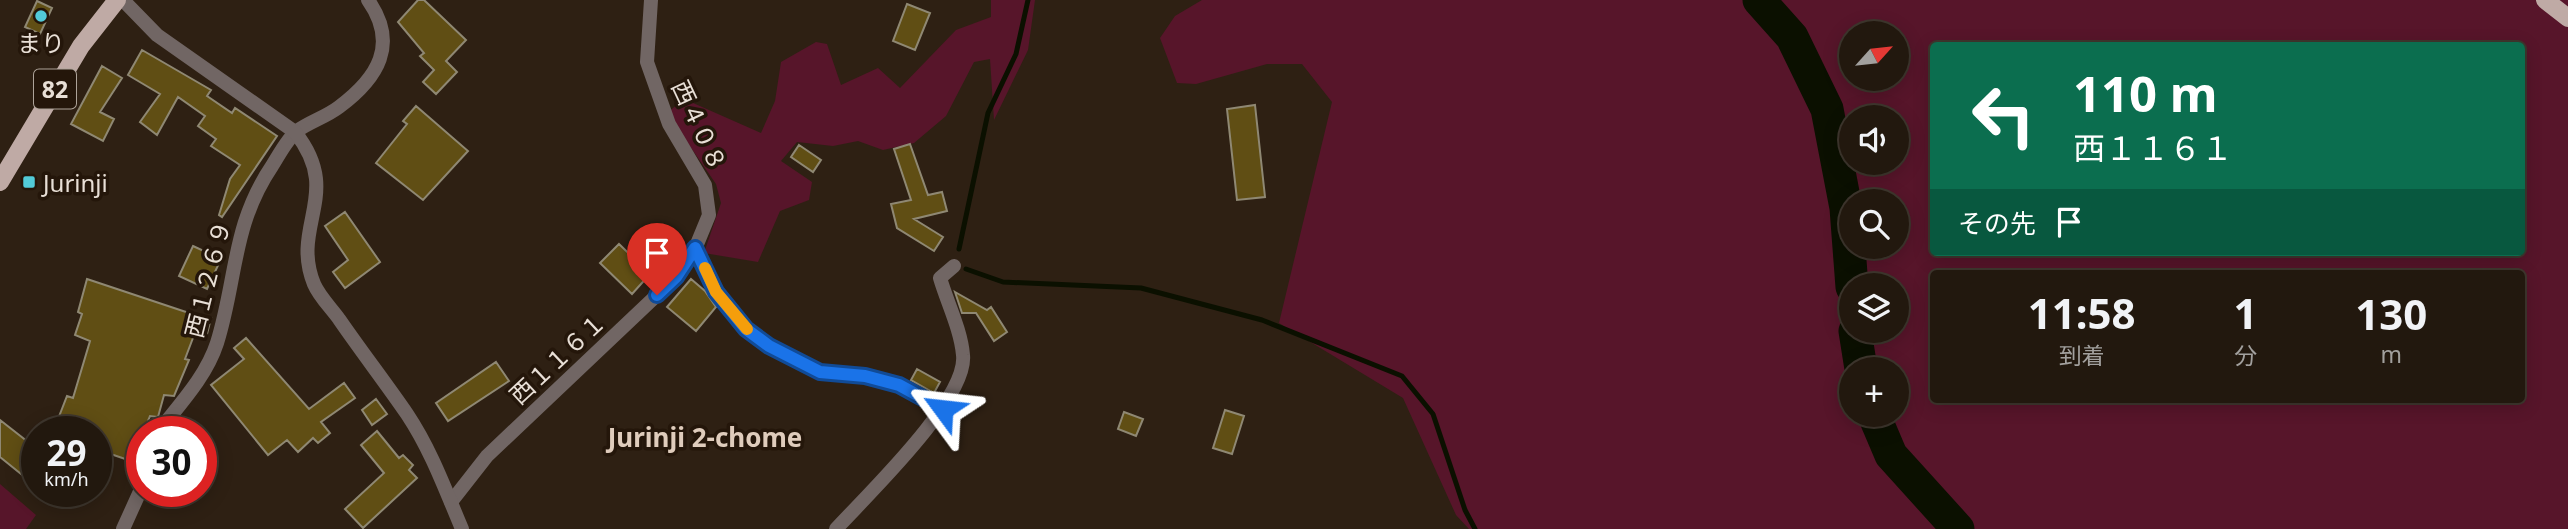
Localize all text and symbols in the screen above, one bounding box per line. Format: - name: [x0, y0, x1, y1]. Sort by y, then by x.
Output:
- marker: まり: [33, 8, 49, 24]
- north arrow: [1839, 21, 1909, 91]
- map controls: [1839, 21, 1909, 427]
- place label: まり: [17, 26, 65, 59]
- text: 110 m: [2073, 60, 2218, 126]
- road number: 82: [34, 69, 76, 108]
- icon: left: [1958, 70, 2049, 161]
- street label: 西４０８: [665, 75, 735, 175]
- button: sound: [1839, 105, 1909, 175]
- text: 西１１６１: [2073, 126, 2233, 169]
- place label: Jurinji: [41, 166, 108, 199]
- marker: Jurinji: [21, 174, 37, 190]
- button: search: [1839, 189, 1909, 259]
- icon: arrive: [2050, 203, 2088, 241]
- text: その先: [1958, 205, 2036, 241]
- street label: 西１２６９: [176, 217, 238, 341]
- pin: [627, 223, 687, 295]
- icon: arrive: [638, 234, 676, 272]
- button: layers: [1839, 273, 1909, 343]
- text: 11:58: [2028, 284, 2136, 341]
- text: 1: [2233, 284, 2257, 341]
- text: 130: [2355, 285, 2427, 342]
- street label: 西１１６１: [502, 305, 612, 411]
- text: m: [2380, 338, 2402, 370]
- text: 到着: [2059, 339, 2105, 371]
- text: 分: [2234, 339, 2257, 371]
- button: +: [1839, 357, 1909, 427]
- position arrow: [906, 372, 980, 446]
- speed limit sign: 30: [126, 416, 217, 507]
- district label: Jurinji 2-chome: [606, 419, 802, 455]
- text: 29: [46, 429, 87, 476]
- text: km/h: [44, 467, 89, 491]

